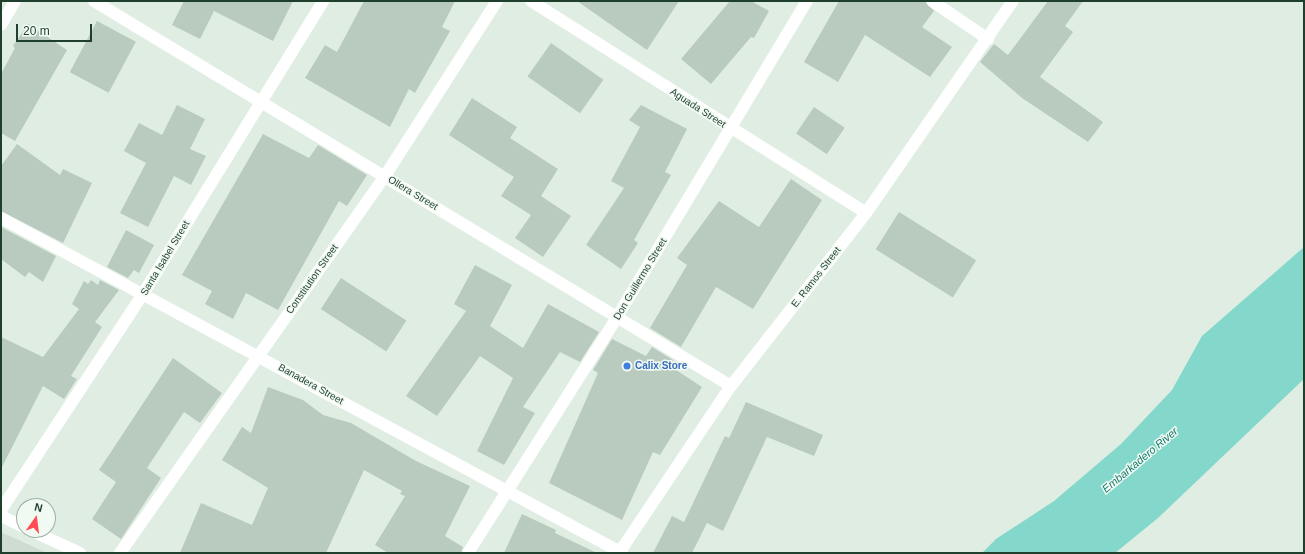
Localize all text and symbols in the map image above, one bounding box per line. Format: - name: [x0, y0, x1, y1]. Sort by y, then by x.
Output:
- scale bar: [18, 16, 94, 42]
- text: 20 m: [23, 24, 50, 38]
- street label: Aguada Street: [668, 86, 728, 130]
- street label: Ollera Street: [386, 173, 440, 213]
- street label: Santa Isabel Street: [138, 218, 192, 298]
- street label: Don Guillermo Street: [611, 236, 669, 322]
- street label: Constitution Street: [283, 242, 341, 316]
- street label: E. Ramos Street: [789, 244, 843, 310]
- place label: Calix Store: [635, 360, 687, 372]
- street label: Banadera Street: [276, 361, 346, 407]
- marker: Calix Store: [622, 361, 632, 371]
- water label: Embarkadero River: [1099, 424, 1181, 496]
- north arrow: [16, 498, 56, 538]
- text: N: [33, 501, 44, 514]

